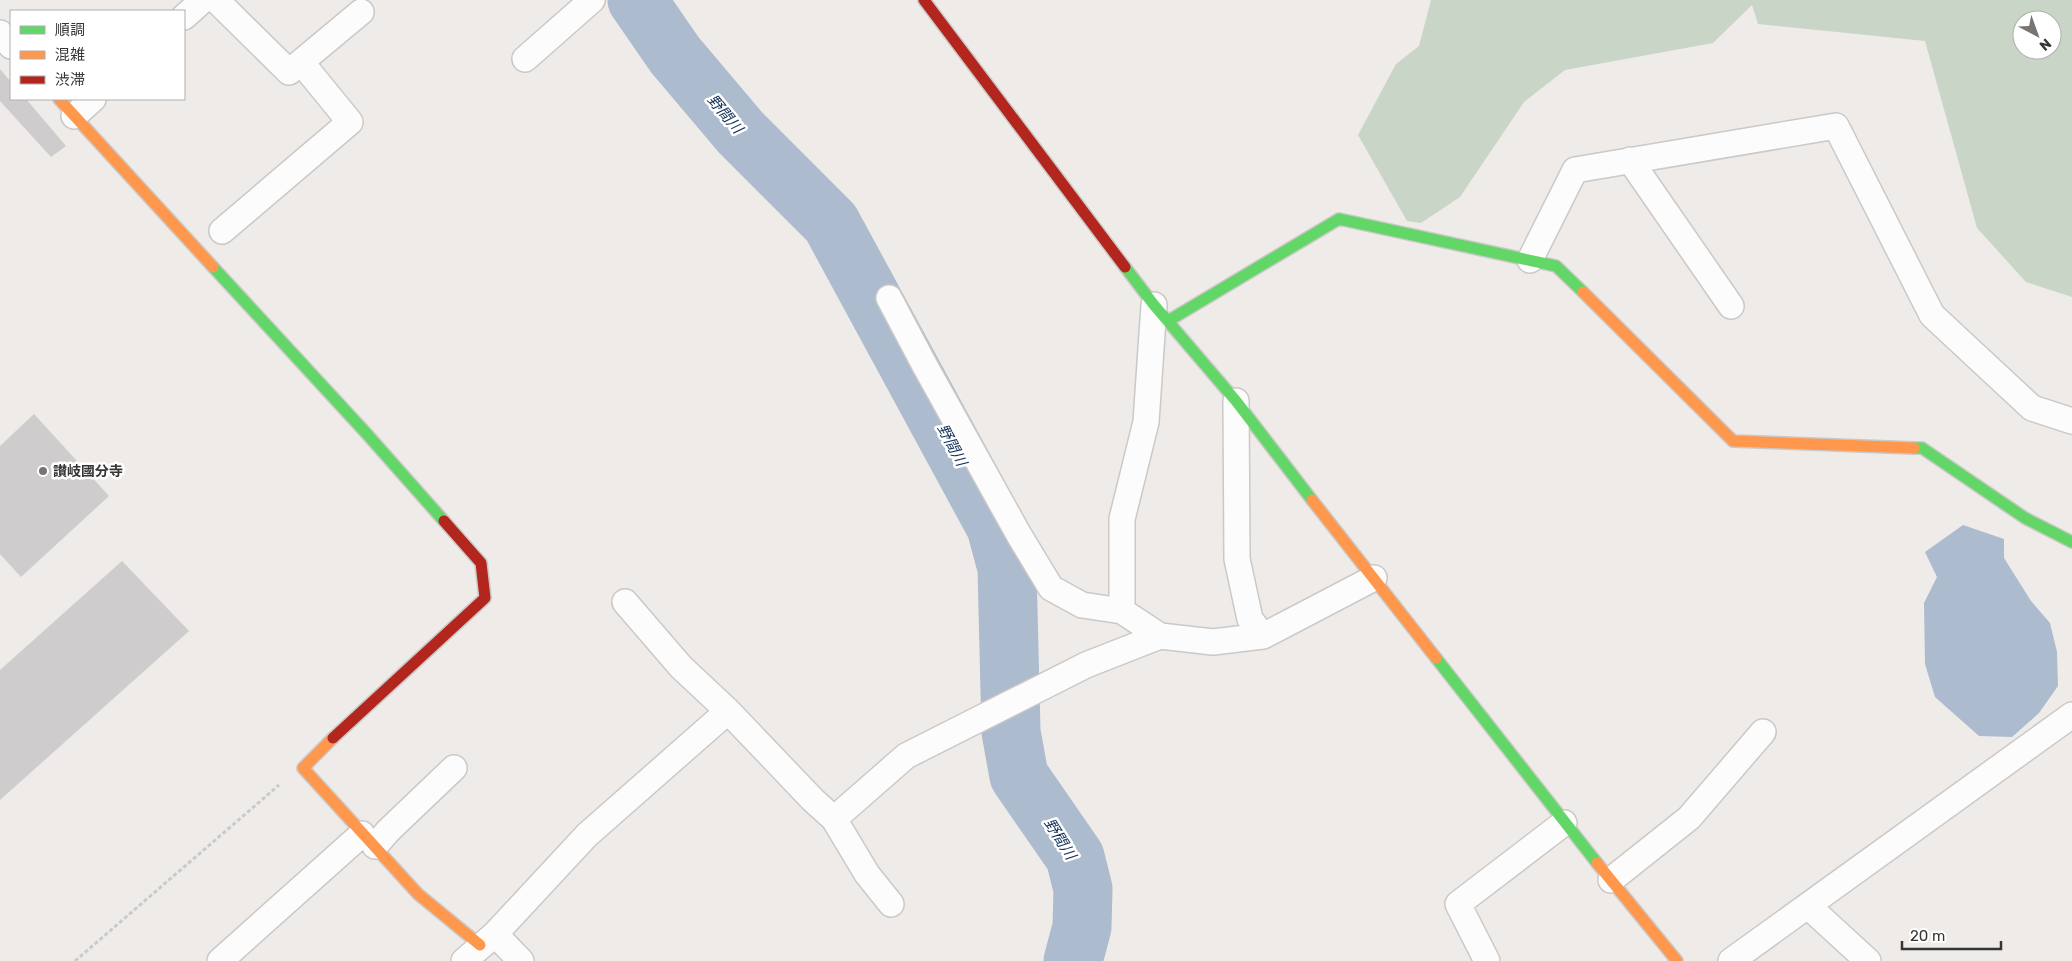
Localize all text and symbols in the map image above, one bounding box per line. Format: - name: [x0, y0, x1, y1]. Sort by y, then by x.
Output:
- legend: [10, 10, 185, 100]
- north arrow: [2012, 10, 2062, 60]
- text: 順調: [55, 21, 85, 39]
- text: N: [2036, 35, 2055, 54]
- text: 混雑: [55, 46, 85, 64]
- text: 渋滞: [55, 71, 85, 89]
- water label: 野間川: [704, 91, 748, 139]
- water label: 野間川: [933, 421, 971, 471]
- place label: 讃岐國分寺: [53, 463, 123, 480]
- marker: 讃岐國分寺: [37, 465, 49, 477]
- water label: 野間川: [1040, 815, 1081, 865]
- scale bar: [1902, 918, 2001, 950]
- text: 20 m: [1910, 927, 1945, 945]

